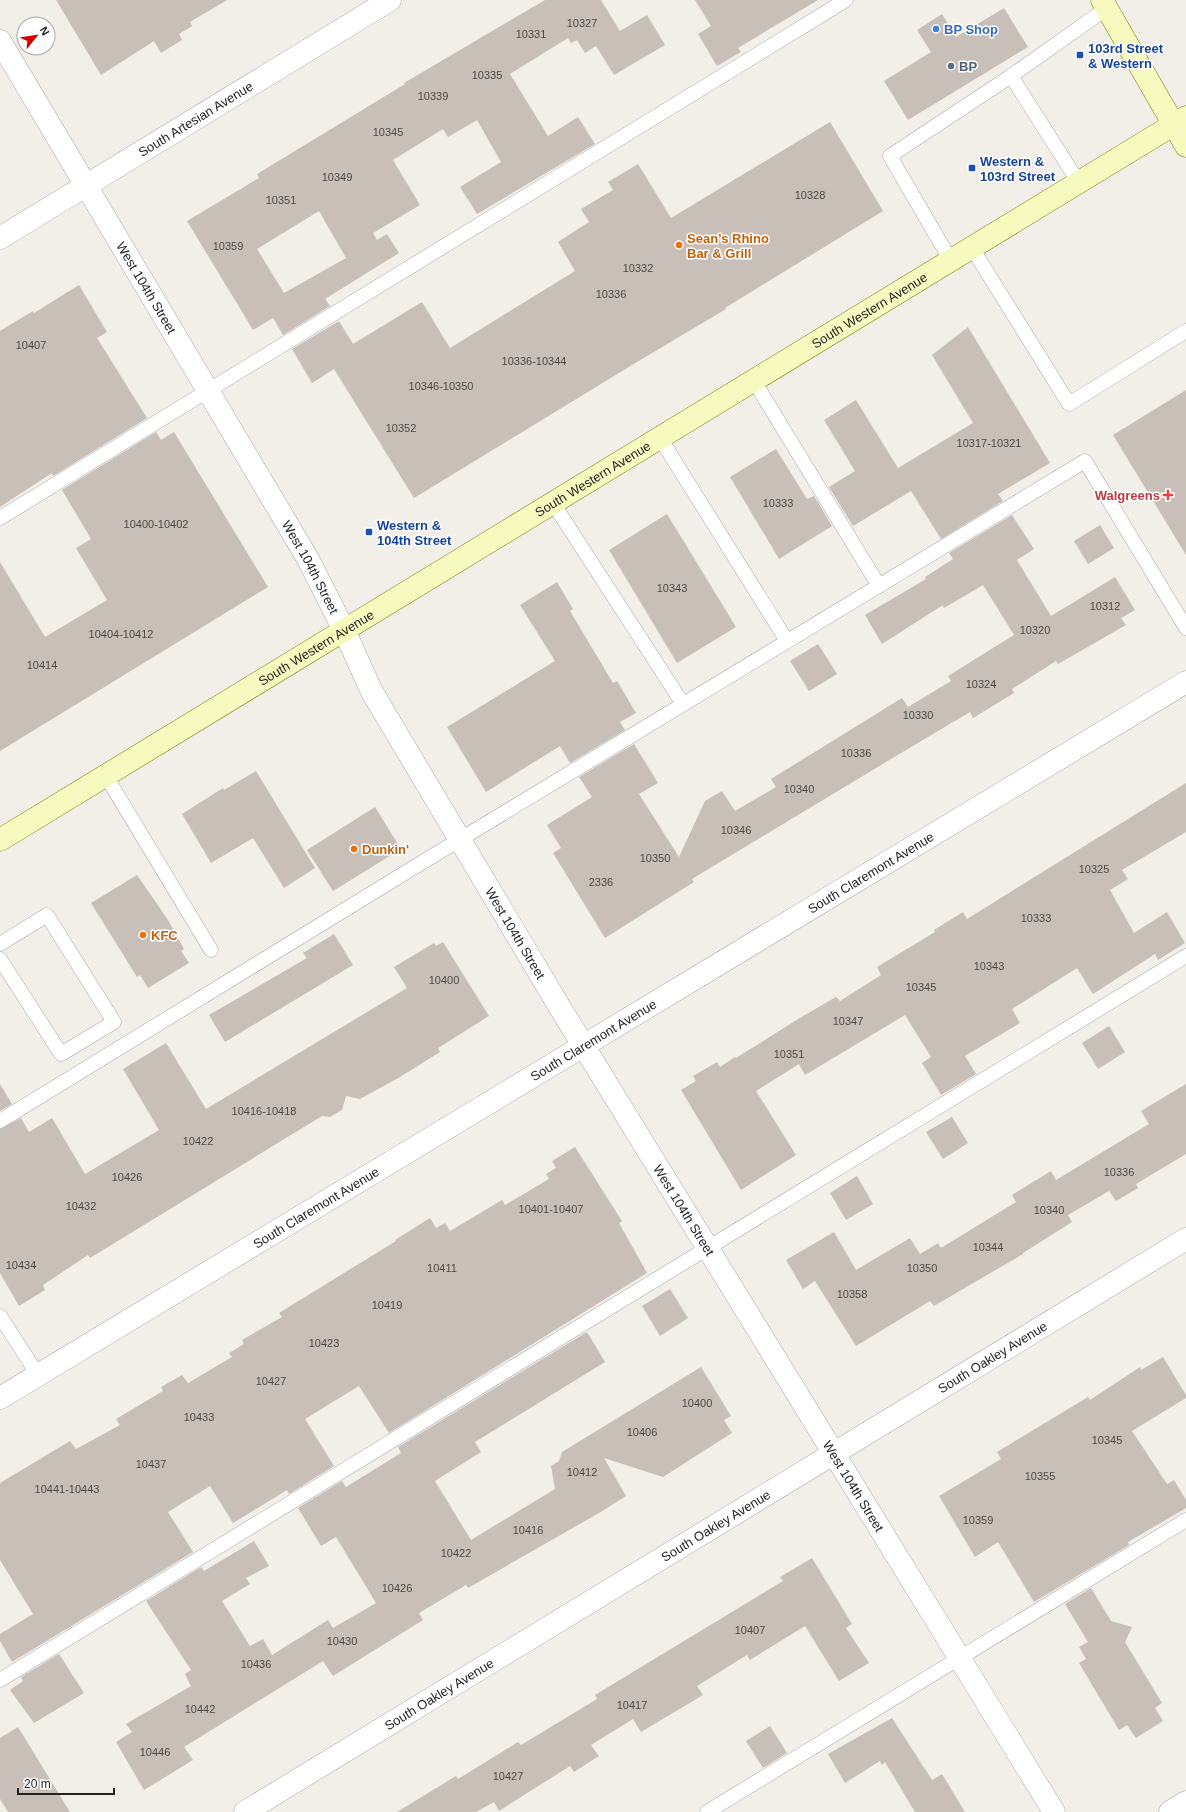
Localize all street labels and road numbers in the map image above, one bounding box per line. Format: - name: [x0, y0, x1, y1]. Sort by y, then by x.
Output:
- street label: South Artesian Avenue: [135, 78, 255, 159]
- street label: West 104th Street: [114, 239, 180, 337]
- street label: South Western Avenue: [809, 269, 930, 351]
- street label: South Western Avenue: [532, 438, 653, 520]
- street label: West 104th Street: [279, 518, 342, 617]
- street label: South Western Avenue: [255, 606, 376, 688]
- street label: South Claremont Avenue: [805, 829, 936, 916]
- street label: West 104th Street: [483, 885, 549, 982]
- street label: South Claremont Avenue: [528, 996, 659, 1084]
- street label: West 104th Street: [651, 1162, 718, 1258]
- street label: South Claremont Avenue: [250, 1164, 382, 1251]
- street label: South Oakley Avenue: [935, 1318, 1050, 1396]
- street label: West 104th Street: [820, 1438, 888, 1534]
- street label: South Oakley Avenue: [658, 1487, 773, 1564]
- street label: South Oakley Avenue: [382, 1655, 496, 1733]

